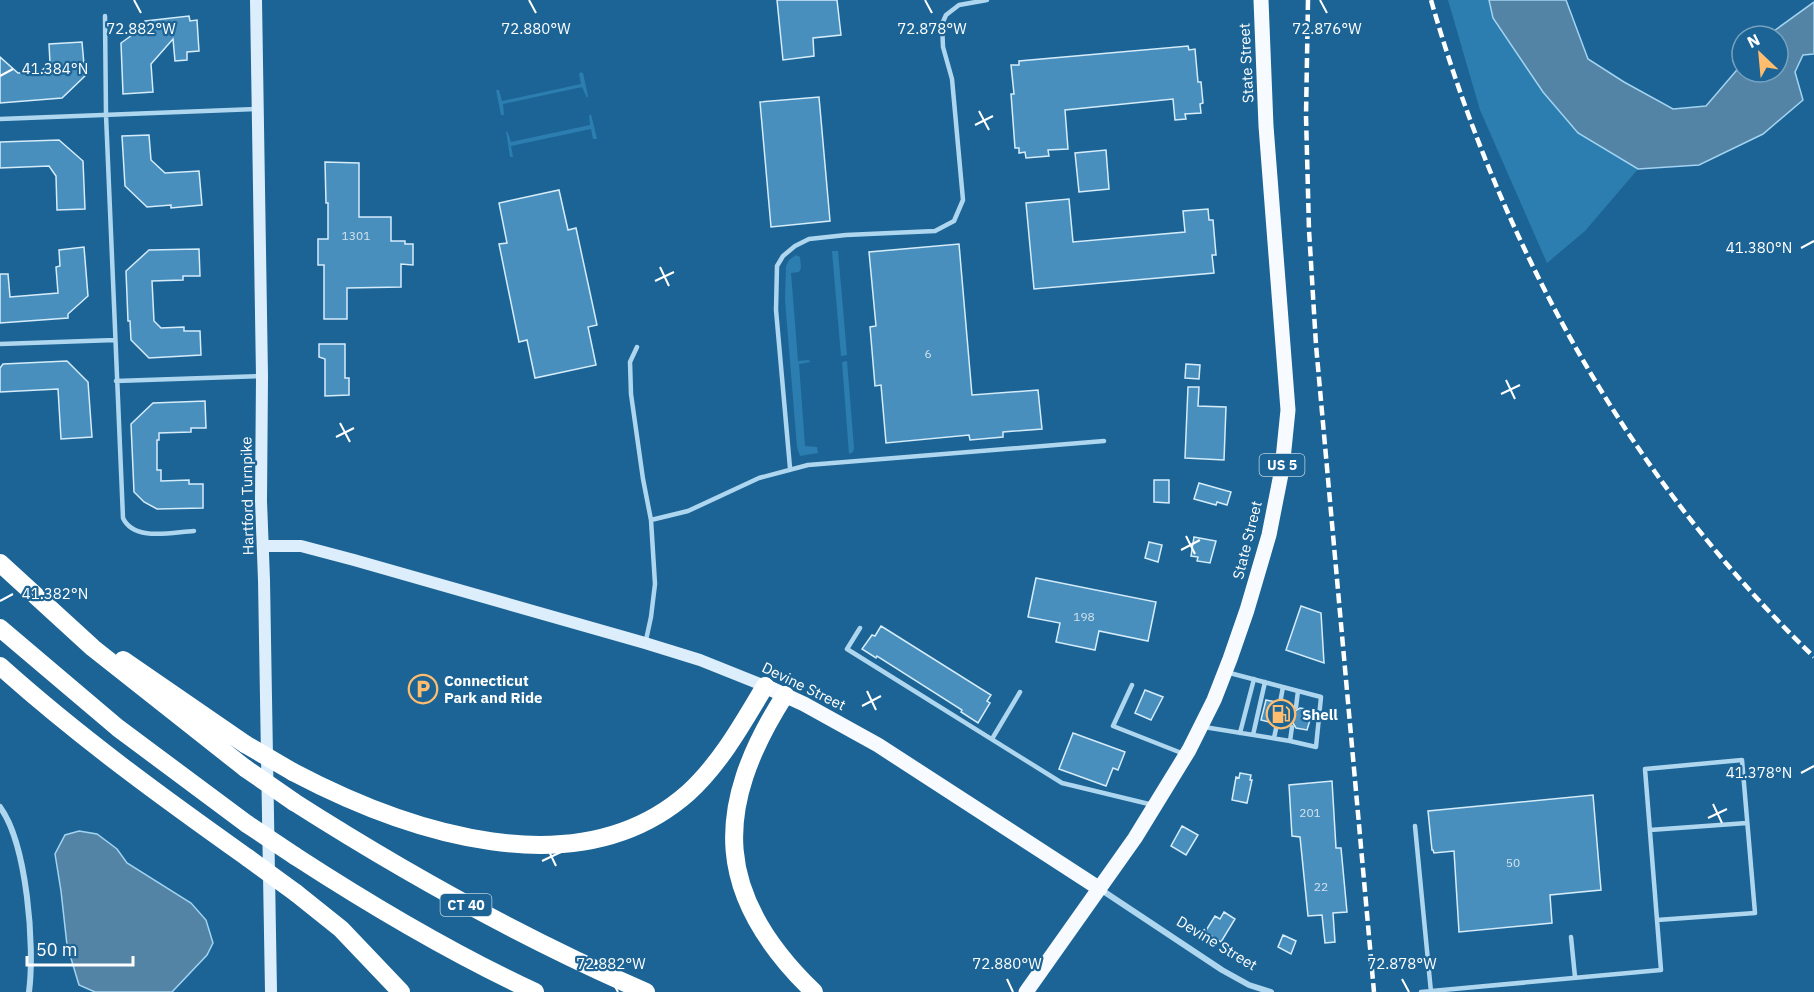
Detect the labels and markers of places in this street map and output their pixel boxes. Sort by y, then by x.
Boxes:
place label: Connecticut Park and Ride [444,671,543,707]
parking icon: Connecticut Park and Ride [407,673,439,705]
fuel station icon: Shell [1265,698,1297,730]
place label: Shell [1302,705,1338,724]

